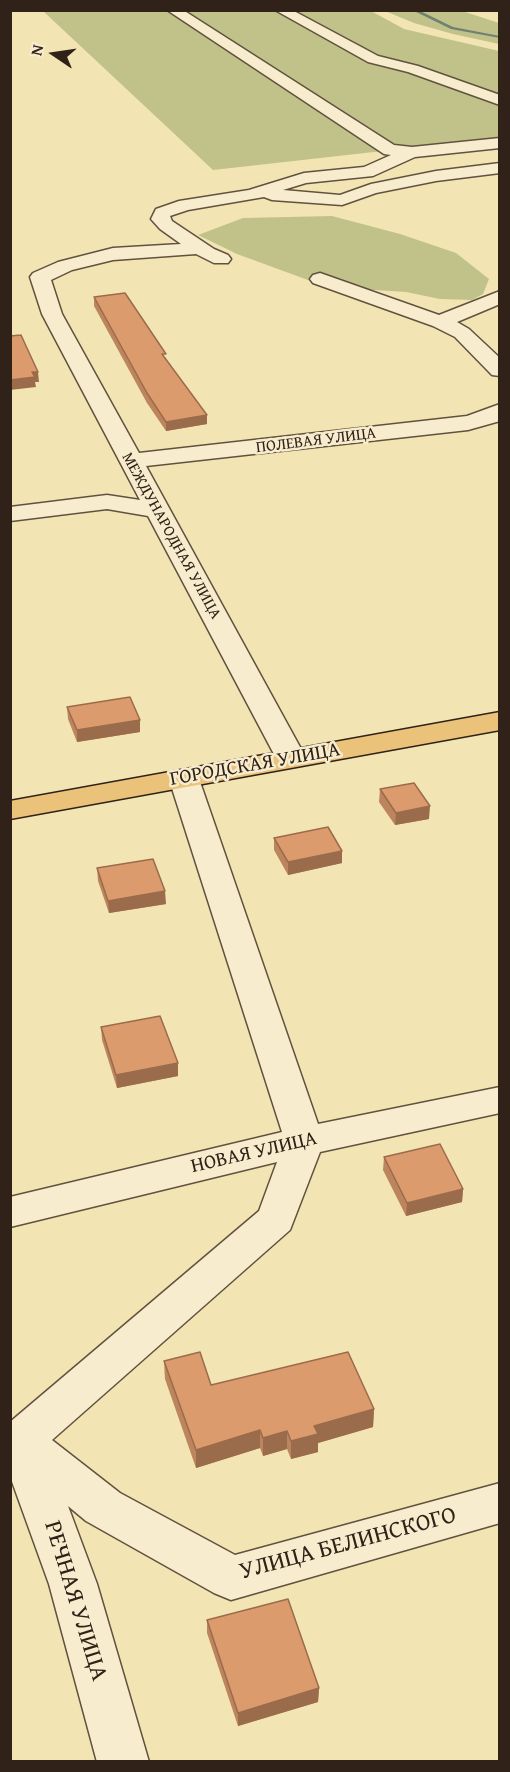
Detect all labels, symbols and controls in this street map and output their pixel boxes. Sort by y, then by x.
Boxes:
north arrow [24,24,84,84]
text: N [24,42,49,58]
street label: ПОЛЕВАЯ УЛИЦА [255,424,377,458]
street label: МЕЖДУНАРОДНАЯ УЛИЦА [117,449,225,623]
street label: ГОРОДСКАЯ УЛИЦА [168,738,342,792]
street label: НОВАЯ УЛИЦА [189,1127,319,1179]
street label: УЛИЦА БЕЛИНСКОГО [237,1501,459,1587]
street label: РЕЧНАЯ УЛИЦА [37,1518,113,1684]

